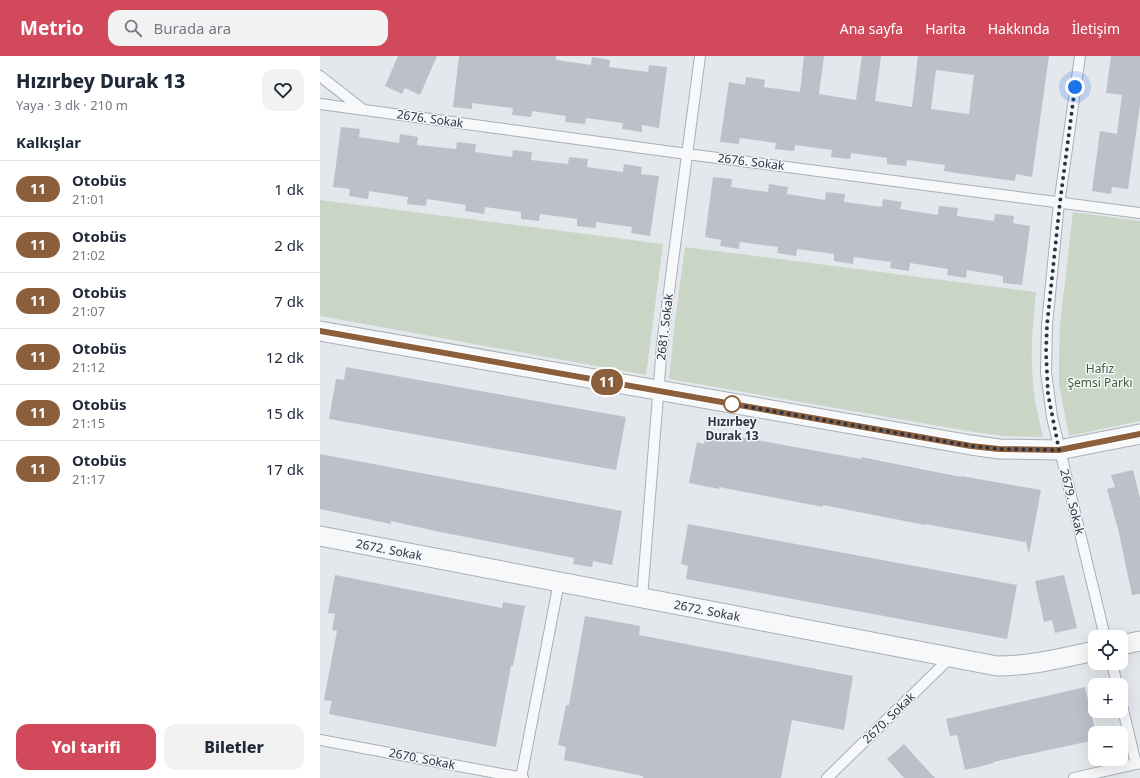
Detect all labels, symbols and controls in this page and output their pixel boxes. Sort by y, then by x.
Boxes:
search box [108,10,388,46]
text: Metrio [20,15,84,41]
icon: search [122,17,144,39]
text: Burada ara [154,18,231,38]
text: Ana sayfa [840,19,903,38]
text: Harita [925,19,966,38]
text: Hakkında [988,19,1050,38]
text: İletişim [1072,19,1120,38]
text: Hızırbey Durak 13 [16,68,185,94]
button: heart [262,69,304,111]
your location [1065,77,1085,97]
text: Yaya · 3 dk · 210 m [16,96,128,114]
street label: 2676. Sokak [396,105,465,132]
text: Kalkışlar [16,132,81,152]
street label: 2676. Sokak [717,149,786,174]
text: Otobüs [72,170,127,190]
text: 11 [30,179,46,198]
text: 1 dk [274,179,304,199]
text: 21:01 [72,190,105,208]
text: Otobüs [72,226,127,246]
text: 11 [30,235,46,254]
text: 2 dk [274,235,304,255]
text: 21:02 [72,246,105,264]
text: Otobüs [72,282,127,302]
text: 11 [30,291,46,310]
text: 7 dk [274,291,304,311]
street label: 2681. Sokak [652,292,677,361]
text: 21:07 [72,302,105,320]
text: Otobüs [72,338,127,358]
text: 11 [30,347,46,366]
text: 12 dk [266,347,304,367]
text: 21:12 [72,358,105,376]
park label: Hafız Şemsi Parkı [1068,360,1133,391]
line badge: 11 [589,369,625,395]
text: 11 [599,372,615,391]
text: Otobüs [72,394,127,414]
marker: Hızırbey Durak 13 [723,395,741,413]
text: 11 [30,403,46,422]
text: 15 dk [266,403,304,423]
place label: Hızırbey Durak 13 [705,413,759,444]
text: 21:15 [72,414,105,432]
text: Otobüs [72,450,127,470]
text: 11 [30,459,46,478]
text: 17 dk [266,459,304,479]
street label: 2679. Sokak [1056,467,1089,537]
text: 21:17 [72,470,105,488]
street label: 2672. Sokak [354,535,424,564]
street label: 2672. Sokak [672,596,742,625]
map controls [1088,630,1128,766]
button: locate [1088,630,1128,670]
button: + [1088,678,1128,718]
street label: 2670. Sokak [859,688,919,747]
button: Yol tarifi [16,724,156,770]
button: Biletler [164,724,304,770]
button: − [1088,726,1128,766]
street label: 2670. Sokak [387,744,457,773]

